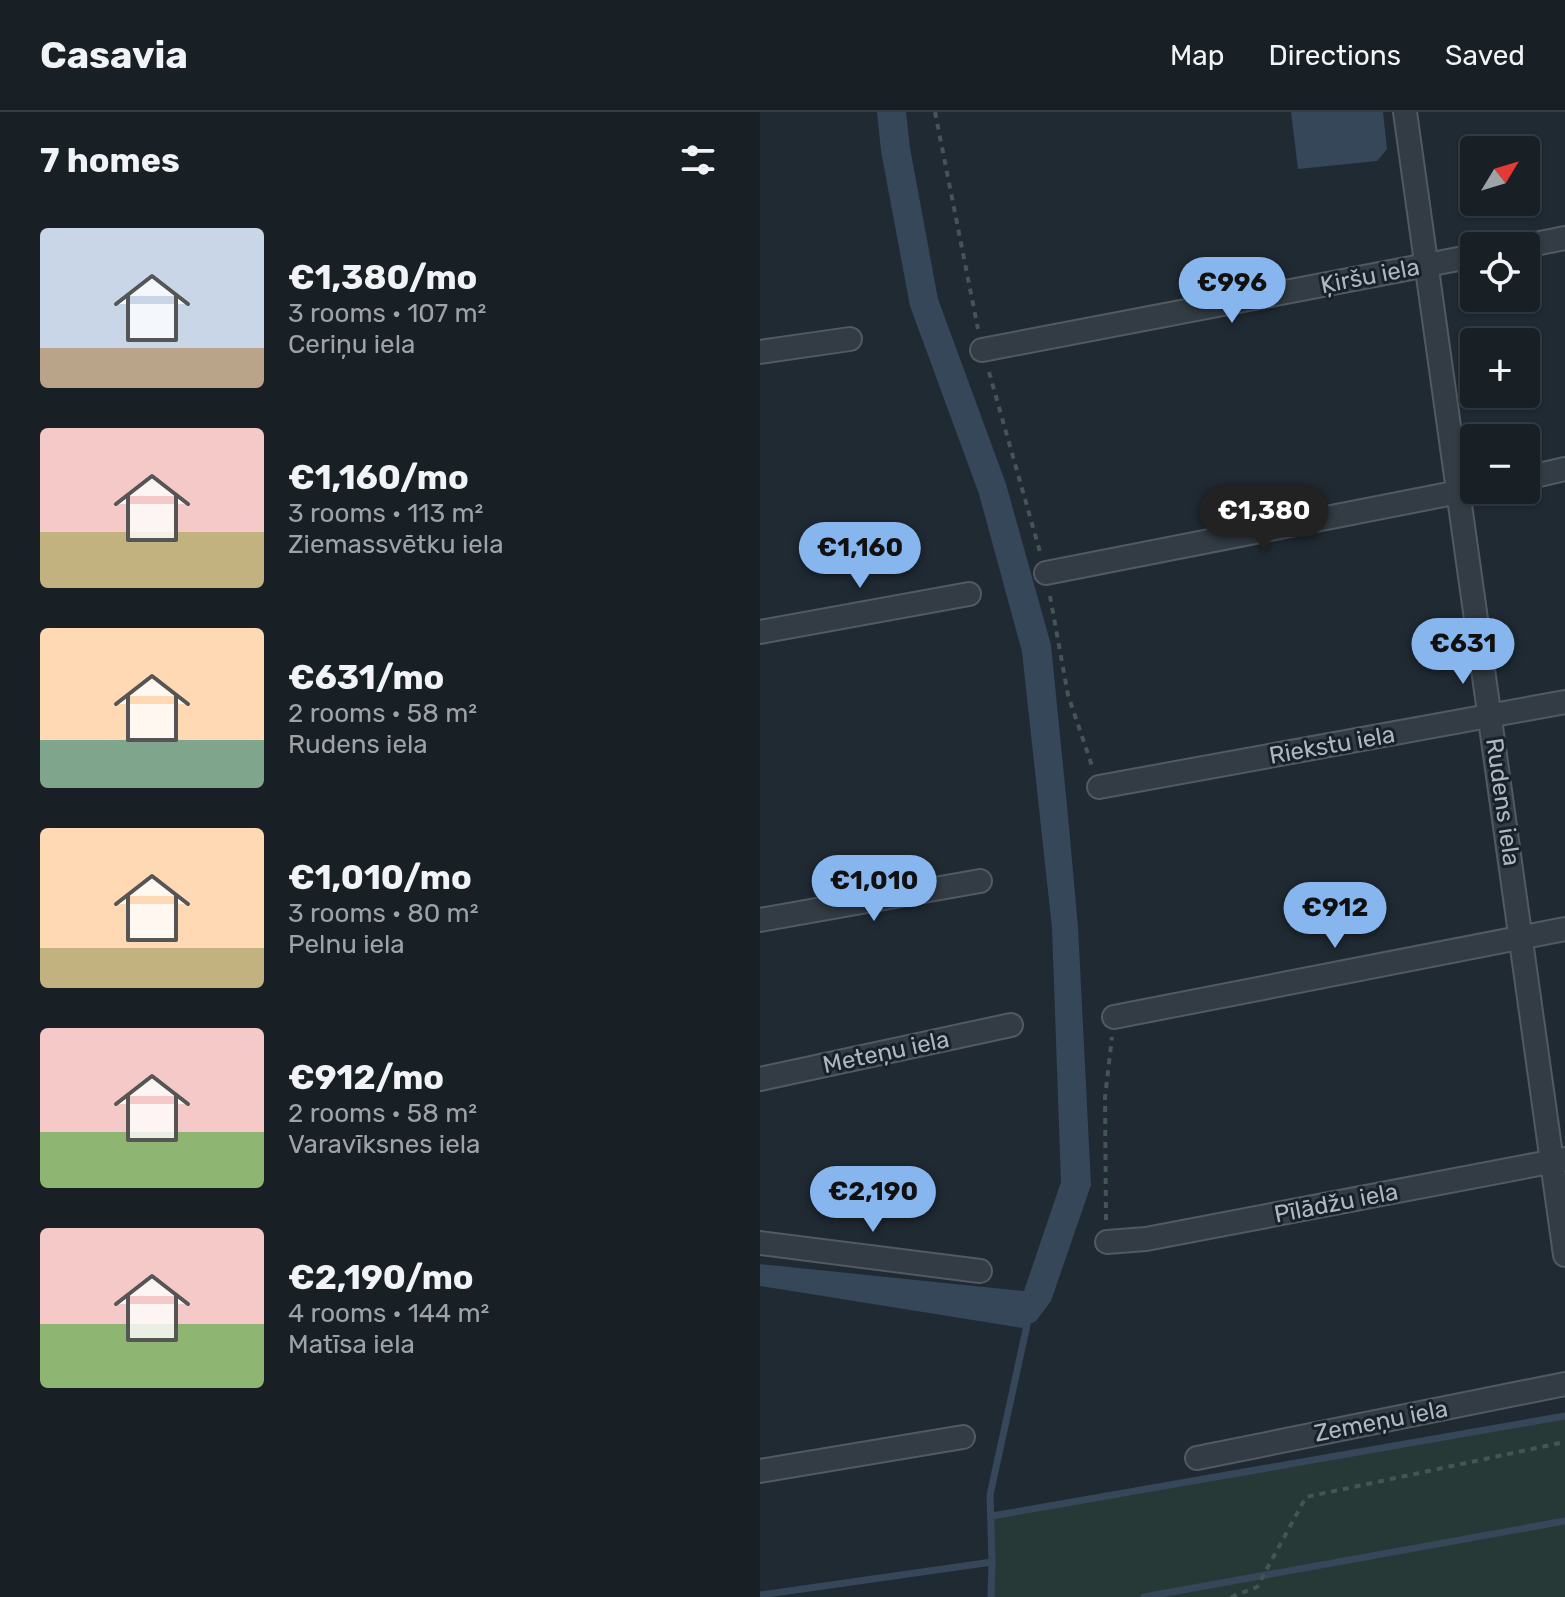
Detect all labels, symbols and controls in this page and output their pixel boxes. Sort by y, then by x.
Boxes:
text: Casavia [40,32,188,78]
text: Map [1170,39,1224,72]
text: Directions [1268,39,1401,72]
text: Saved [1445,39,1525,72]
north arrow [1460,136,1540,216]
map controls [1460,136,1540,504]
icon: filters [676,138,720,182]
text: 7 homes [40,140,180,181]
button: locate [1460,232,1540,312]
street label: Ķiršu iela [1318,253,1422,299]
text: €1,380/mo [288,257,477,298]
pin: €996 [1185,257,1279,325]
icon: home [104,260,200,356]
text: €996 [1197,267,1267,298]
text: 3 rooms · 107 m² [288,298,487,329]
button: + [1460,328,1540,408]
text: Ceriņu iela [288,329,415,360]
button: − [1460,424,1540,504]
text: €1,160/mo [288,457,469,498]
icon: home [104,460,200,556]
pin: €1,380 [1199,485,1329,553]
text: €1,380 [1218,495,1310,526]
text: 3 rooms · 113 m² [288,498,483,529]
pin: €1,160 [795,522,925,590]
text: Ziemassvētku iela [288,529,503,560]
text: €1,160 [817,532,903,563]
pin: €631 [1416,618,1510,686]
text: €631 [1429,628,1497,659]
text: €631/mo [288,657,444,698]
icon: home [104,660,200,756]
text: 2 rooms · 58 m² [288,698,477,729]
street label: Riekstu iela [1267,720,1397,770]
text: Rudens iela [288,729,428,760]
street label: Rudens iela [1480,736,1526,868]
pin: €1,010 [809,855,939,923]
text: €1,010/mo [288,857,472,898]
icon: home [104,860,200,956]
text: €1,010 [830,865,918,896]
pin: €912 [1288,882,1382,950]
text: €912 [1302,892,1368,923]
text: 3 rooms · 80 m² [288,898,479,929]
text: Pelnu iela [288,929,405,960]
street label: Meteņu iela [820,1025,952,1079]
text: €912/mo [288,1057,444,1098]
icon: home [104,1060,200,1156]
text: 2 rooms · 58 m² [288,1098,477,1129]
text: Varavīksnes iela [288,1129,480,1160]
pin: €2,190 [808,1166,938,1234]
text: €2,190 [828,1176,918,1207]
street label: Pīlādžu iela [1272,1177,1400,1229]
text: €2,190/mo [288,1257,474,1298]
icon: home [104,1260,200,1356]
text: 4 rooms · 144 m² [288,1298,489,1329]
text: Matīsa iela [288,1329,415,1360]
street label: Zemeņu iela [1312,1394,1450,1448]

